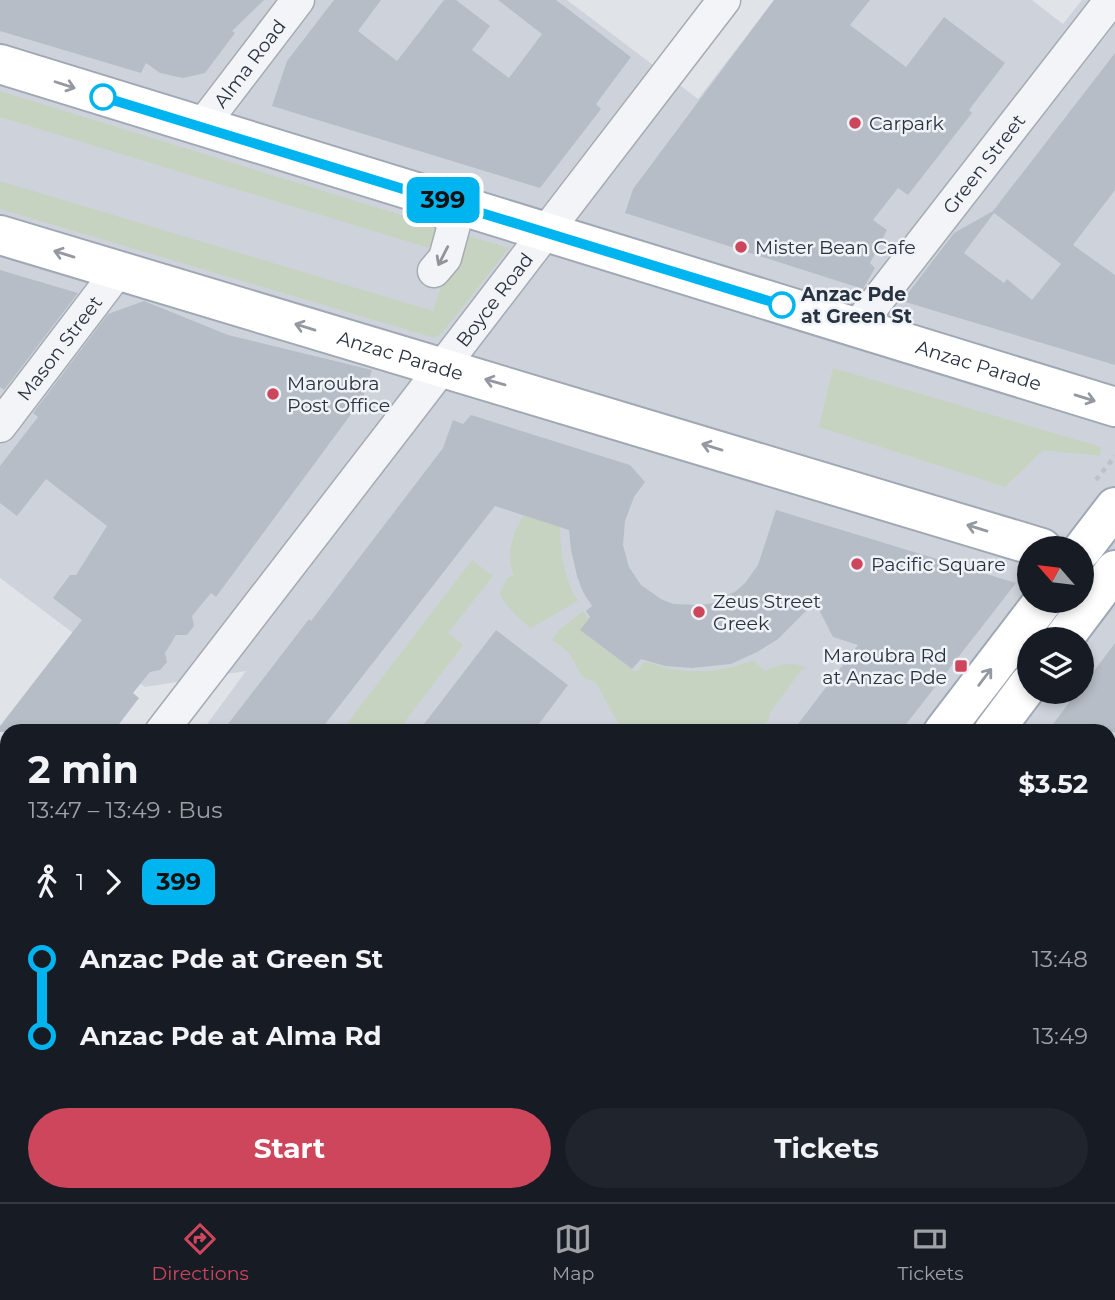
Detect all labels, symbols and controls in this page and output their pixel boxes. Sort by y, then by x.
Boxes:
street label: Alma Road [209,15,291,112]
one-way arrow [54,79,76,92]
unlabelled marker [90,84,116,110]
street label: Green Street [938,109,1030,218]
place label: Carpark [869,112,945,135]
marker: Carpark [847,115,863,131]
line badge: 399 [403,177,483,223]
text: 399 [421,185,465,214]
place label: Mister Bean Cafe [755,236,916,259]
marker: Mister Bean Cafe [733,239,749,255]
one-way arrow [436,245,450,265]
one-way arrow [53,247,75,260]
street label: Boyce Road [451,248,538,351]
place label: Anzac Pde at Green St [800,283,912,328]
street label: Mason Street [12,291,107,405]
marker: Anzac Pde at Green St [769,292,795,318]
one-way arrow [294,319,316,332]
street label: Anzac Parade [335,326,466,385]
street label: Anzac Parade [913,335,1044,395]
place label: Maroubra Post Office [287,372,390,417]
one-way arrow [484,374,506,387]
marker: Maroubra Post Office [265,386,281,402]
one-way arrow [1074,392,1096,405]
one-way arrow [702,440,724,453]
one-way arrow [966,520,988,533]
north arrow [1017,536,1094,612]
map controls [1017,536,1094,704]
place label: Pacific Square [871,553,1006,576]
marker: Pacific Square [849,556,865,572]
place label: Zeus Street Greek [713,590,821,635]
marker: Zeus Street Greek [691,604,707,620]
button: layers [1017,627,1094,704]
place label: Maroubra Rd at Anzac Pde [822,644,947,689]
marker: Maroubra Rd at Anzac Pde [953,658,969,674]
one-way arrow [977,669,992,687]
text: 2 min [28,746,139,793]
text: $3.52 [1019,768,1088,800]
text: 13:47 – 13:49 · Bus [28,796,222,824]
icon: walk [28,863,66,901]
icon: forward [94,863,132,901]
text: 399 [156,867,201,896]
text: 1 [76,868,84,896]
text: Anzac Pde at Green St [80,943,383,975]
text: 13:48 [1032,945,1088,973]
text: Anzac Pde at Alma Rd [80,1020,382,1052]
text: 13:49 [1033,1022,1088,1050]
button: Start [28,1108,551,1188]
button: Tickets [565,1108,1088,1188]
tab: Directions [152,1220,249,1285]
tab: Map [552,1220,594,1285]
tab: Tickets [897,1220,963,1285]

